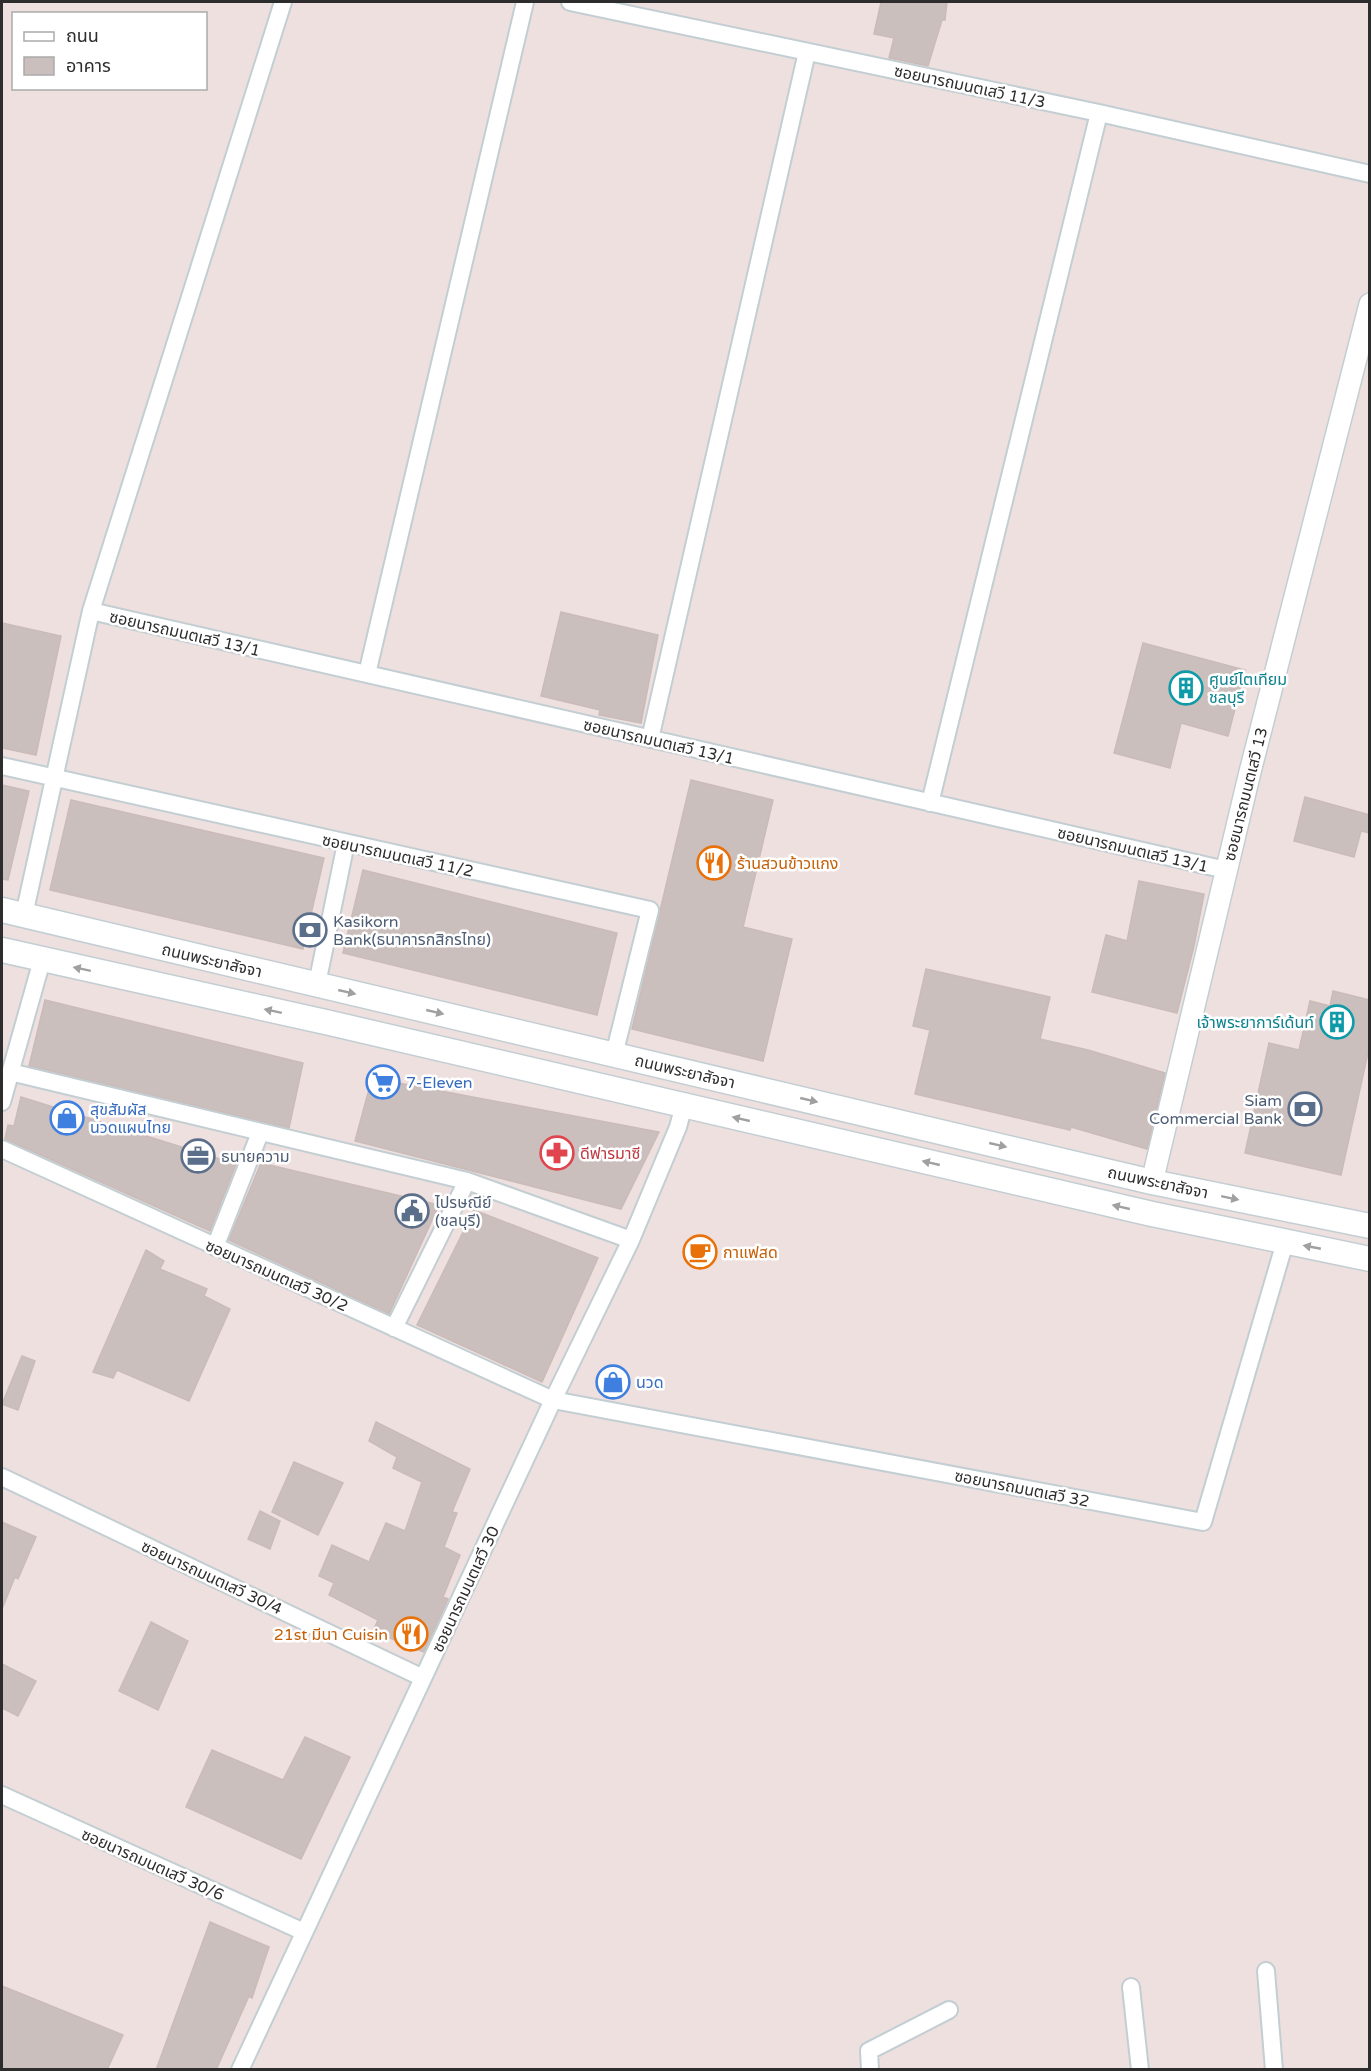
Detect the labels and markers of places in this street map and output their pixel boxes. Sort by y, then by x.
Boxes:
building icon: ศูนย์ไตเทียม ชลบุรี [1168,670,1204,706]
place label: ศูนย์ไตเทียม ชลบุรี [1209,670,1287,708]
restaurant icon: ร้านสวนข้าวแกง [696,845,732,881]
place label: ร้านสวนข้าวแกง [737,854,838,874]
bank icon: Kasikorn Bank(ธนาคารกสิกรไทย) [292,912,328,948]
place label: Kasikorn Bank(ธนาคารกสิกรไทย) [333,912,491,950]
building icon: เจ้าพระยาการ์เด้นท์ [1319,1004,1355,1040]
place label: เจ้าพระยาการ์เด้นท์ [1197,1013,1314,1033]
supermarket icon: 7-Eleven [365,1064,401,1100]
place label: 7-Eleven [406,1073,473,1093]
place label: Siam Commercial Bank [1149,1091,1282,1129]
bank icon: Siam Commercial Bank [1287,1091,1323,1127]
shop icon: สุขสัมผัส นวดแผนไทย [49,1100,85,1136]
place label: สุขสัมผัส นวดแผนไทย [90,1100,171,1138]
pharmacy icon: ดีฟารมาซี [539,1135,575,1171]
office icon: ธนายความ [180,1138,216,1174]
place label: ดีฟารมาซี [580,1144,640,1164]
place label: ธนายความ [221,1147,290,1167]
public building icon: ไปรษณีย์ (ชลบุรี) [394,1193,430,1229]
place label: ไปรษณีย์ (ชลบุรี) [434,1193,492,1231]
cafe icon: กาแฟสด [682,1234,718,1270]
place label: กาแฟสด [723,1243,778,1263]
shop icon: นวด [595,1364,631,1400]
place label: นวด [636,1373,664,1393]
restaurant icon: 21st มีนา Cuisin [393,1616,429,1652]
place label: 21st มีนา Cuisin [274,1625,388,1645]

